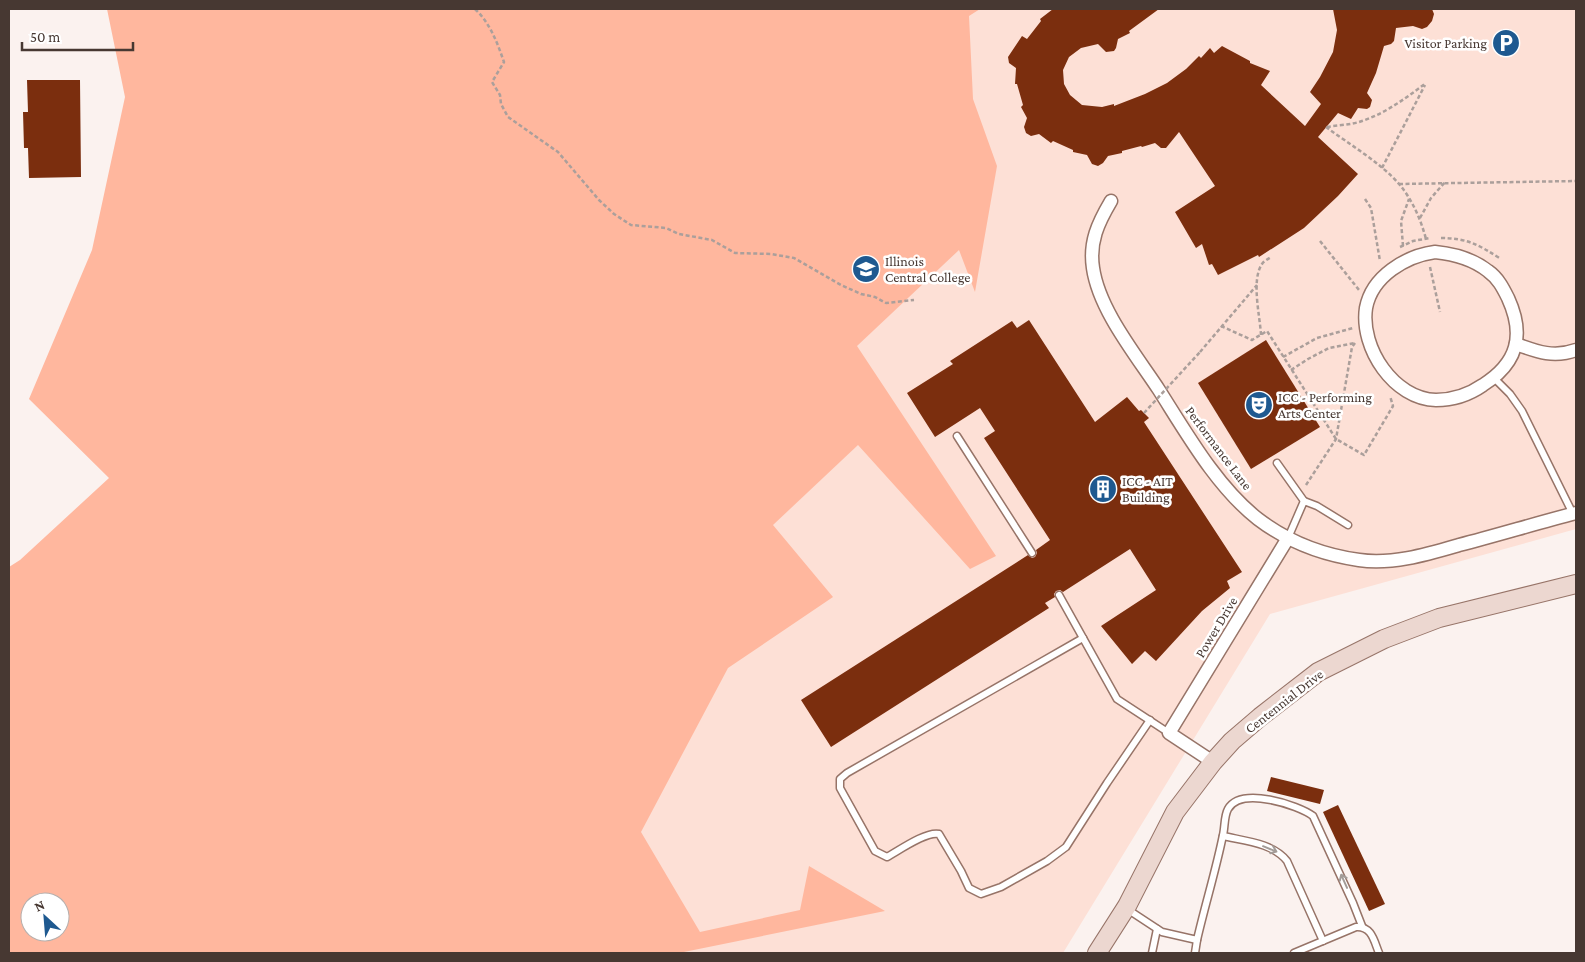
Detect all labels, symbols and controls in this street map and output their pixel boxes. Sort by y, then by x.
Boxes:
scale bar [22,20,134,52]
parking icon: Visitor Parking [1491,28,1521,58]
text: 50 m [30,29,60,45]
place label: Visitor Parking [1405,35,1487,51]
place label: Illinois Central College [885,253,970,285]
school or university icon: Illinois Central College [851,254,881,284]
place label: ICC - Performing Arts Center [1278,389,1372,421]
theatre icon: ICC - Performing Arts Center [1244,390,1274,420]
street label: Performance Lane [1182,403,1256,493]
place label: ICC - AIT Building [1122,473,1173,505]
building icon: ICC - AIT Building [1088,474,1118,504]
street label: Power Drive [1192,594,1240,660]
street label: Centennial Drive [1242,666,1326,736]
one-way arrow [1262,845,1277,854]
one-way arrow [1338,874,1348,889]
north arrow [20,892,70,942]
text: N [32,896,48,915]

